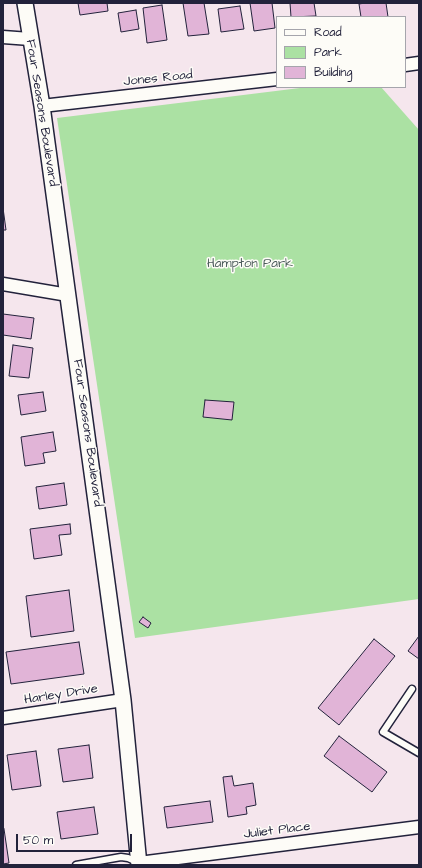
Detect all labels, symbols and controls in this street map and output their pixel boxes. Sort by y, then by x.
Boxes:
legend [276,16,406,88]
text: Road [314,24,342,41]
street label: Four Seasons Boulevard [22,38,60,188]
text: Park [314,44,342,61]
text: Building [314,64,352,81]
street label: Jones Road [123,68,193,90]
park label: Hampton Park [207,256,293,272]
street label: Four Seasons Boulevard [69,358,105,508]
street label: Harley Drive [23,681,99,709]
street label: Juliet Place [243,819,311,843]
scale bar [18,826,134,852]
text: 50 m [23,832,53,849]

